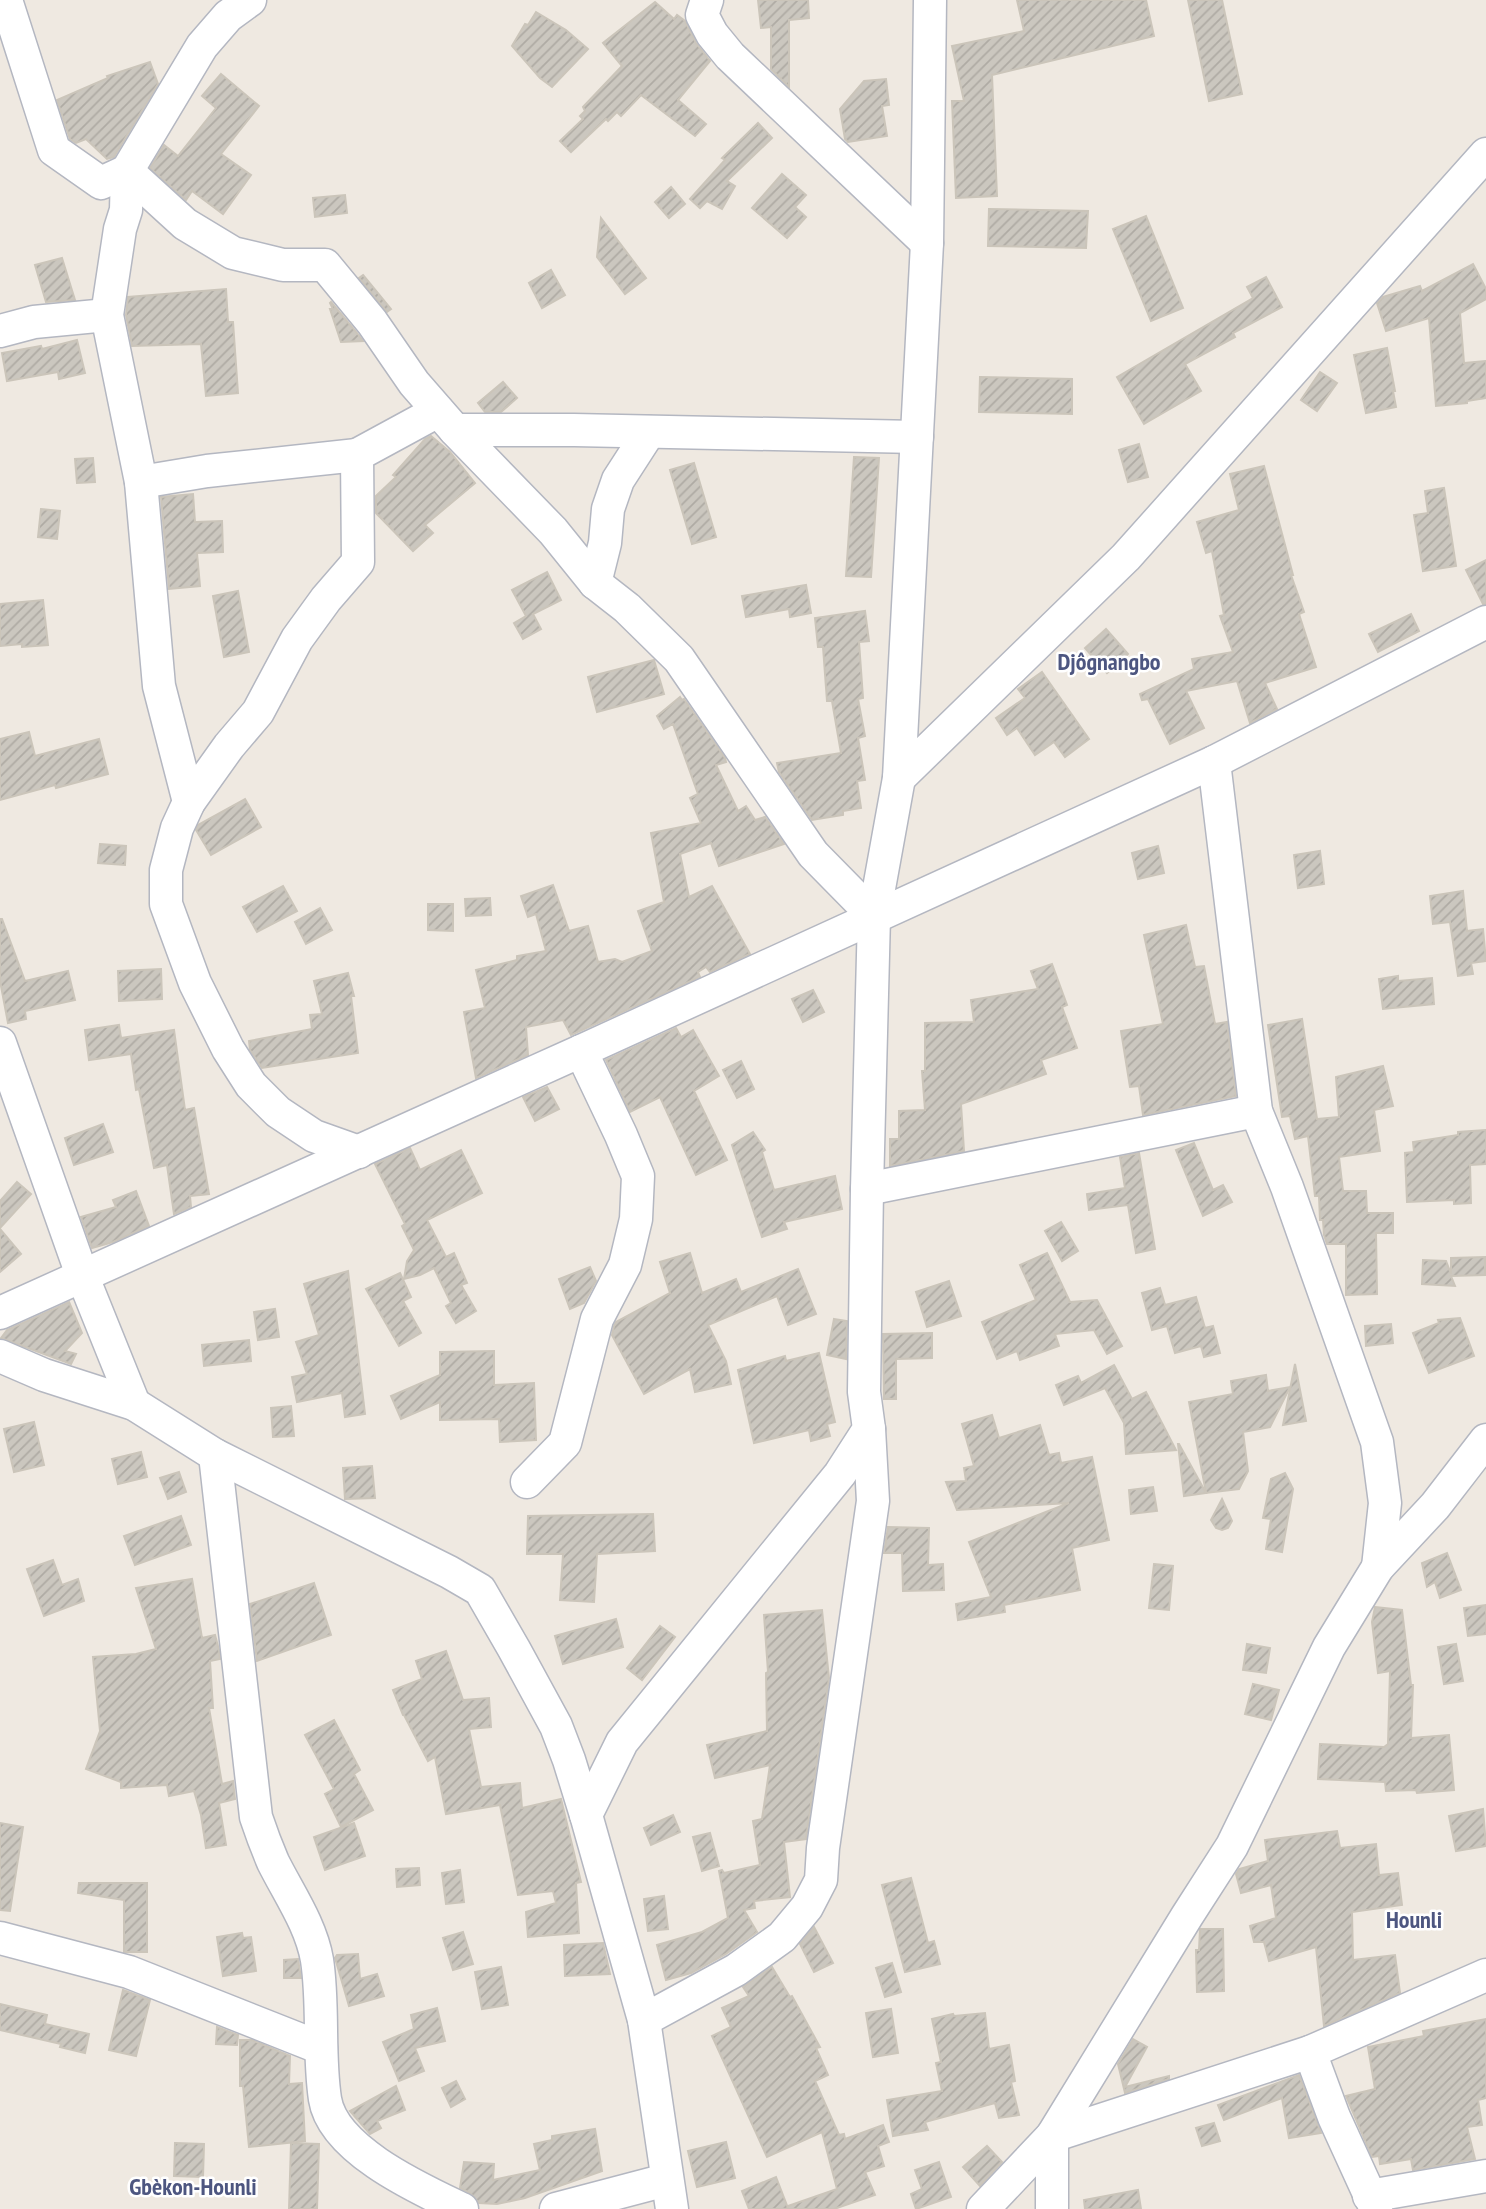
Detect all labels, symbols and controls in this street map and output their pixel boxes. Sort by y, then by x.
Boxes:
district label: Djôgnangbo [1058,646,1161,677]
district label: Hounli [1386,1904,1442,1935]
district label: Gbèkon-Hounli [129,2171,257,2202]

